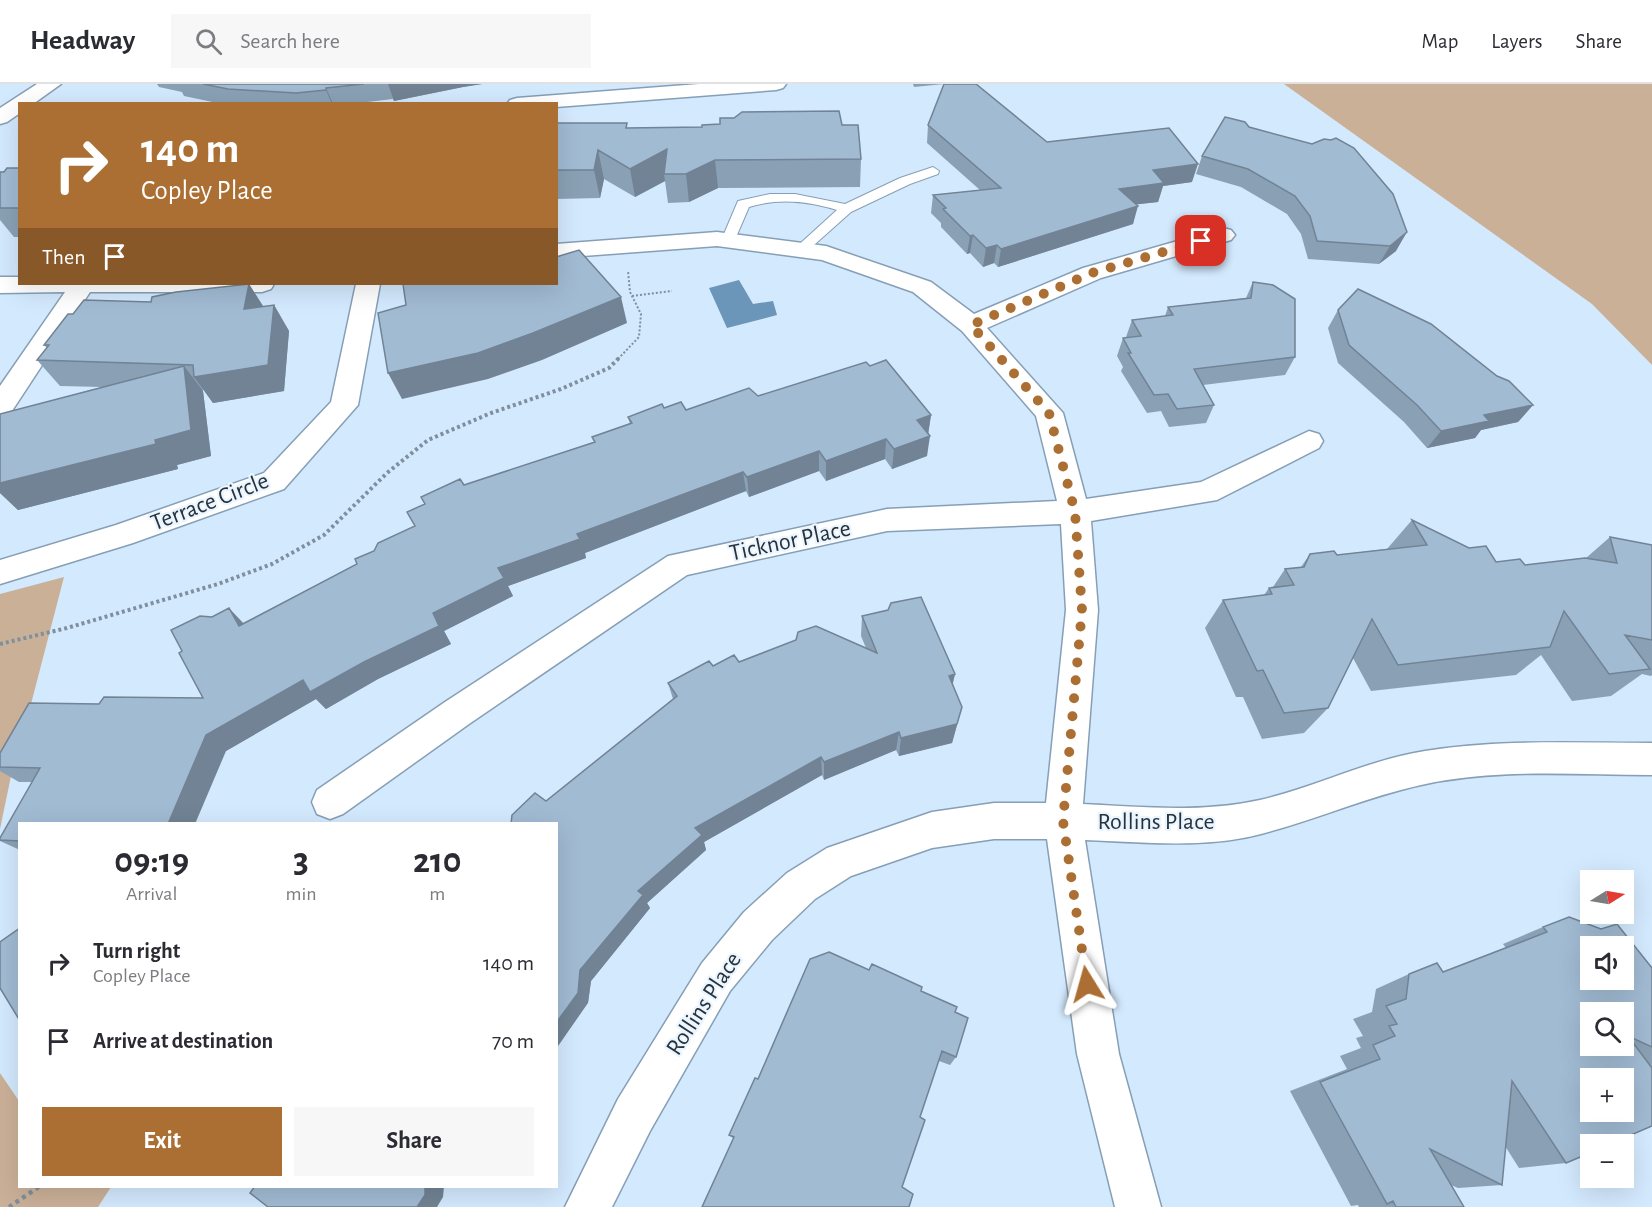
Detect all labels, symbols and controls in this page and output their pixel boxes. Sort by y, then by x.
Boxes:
search box [171,14,591,68]
icon: search [192,25,225,58]
text: Headway [30,27,135,55]
text: Search here [240,30,340,52]
text: Map [1422,31,1458,52]
text: Layers [1491,31,1542,52]
text: Share [1575,31,1622,52]
icon: right [42,126,120,204]
text: 140 m [141,128,239,170]
text: Copley Place [141,177,273,204]
pin [1175,215,1226,266]
icon: arrive [1184,224,1217,257]
icon: arrive [98,240,131,273]
text: Then [42,246,86,268]
street label: Terrace Circle [148,469,272,535]
street label: Ticknor Place [727,516,853,566]
street label: Rollins Place [1098,810,1214,834]
text: 09:19 [114,843,189,879]
text: 3 [293,843,309,879]
text: 210 [413,843,462,879]
north arrow [1580,870,1634,924]
map controls [1580,870,1634,1188]
text: Arrival [126,884,177,904]
text: min [285,884,317,904]
text: m [429,884,445,904]
button: sound [1580,936,1634,990]
text: Turn right [93,940,180,962]
icon: right [42,947,75,980]
street label: Rollins Place [662,948,746,1060]
text: 140 m [483,952,534,974]
position arrow [1055,952,1119,1016]
text: Copley Place [93,966,190,986]
button: search [1580,1002,1634,1056]
icon: arrive [42,1025,75,1058]
text: Arrive at destination [93,1030,273,1052]
text: 70 m [492,1030,534,1052]
button: + [1580,1068,1634,1122]
button: Exit [42,1107,282,1176]
button: Share [294,1107,534,1176]
button: − [1580,1134,1634,1188]

